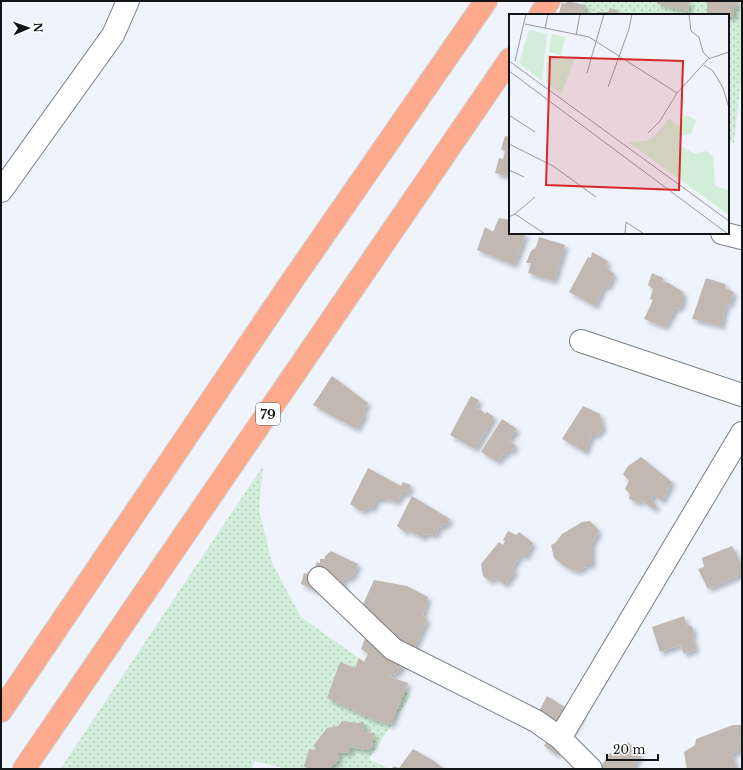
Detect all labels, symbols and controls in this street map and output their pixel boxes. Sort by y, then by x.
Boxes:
north arrow [8,8,48,48]
inset map [509,14,729,234]
text: N [31,22,45,34]
road number: 79 [256,403,280,425]
scale bar [607,736,658,762]
text: 20 m [613,742,645,757]

